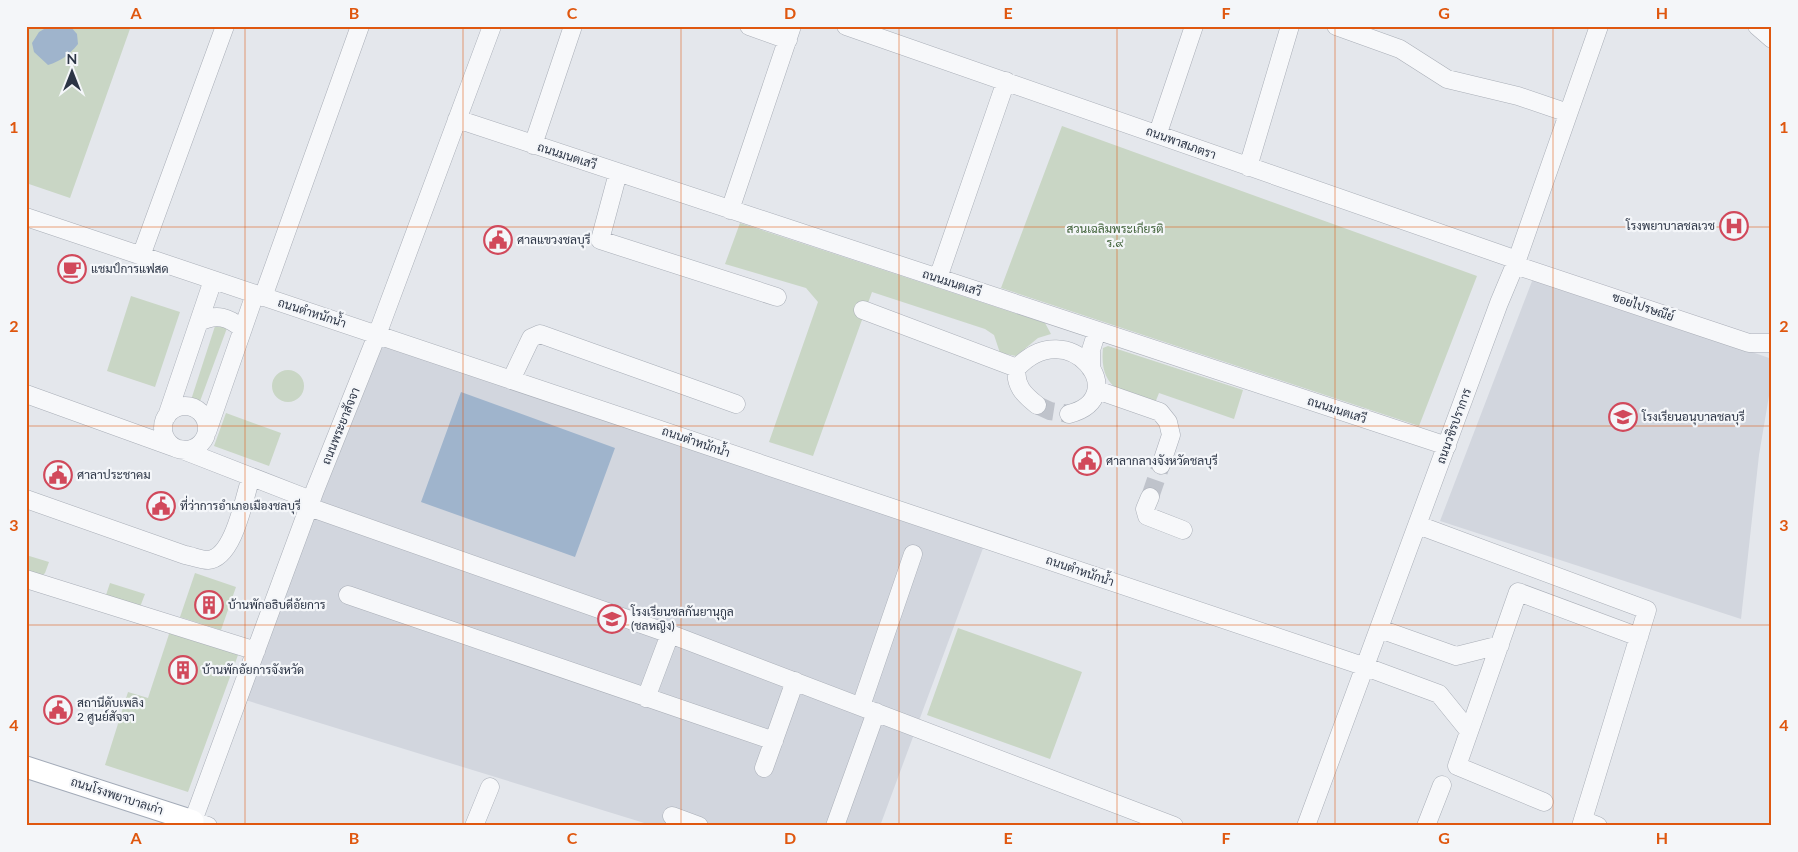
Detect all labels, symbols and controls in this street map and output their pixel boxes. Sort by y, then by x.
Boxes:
text: A [129,3,142,22]
text: B [349,3,359,22]
text: C [567,3,578,22]
text: D [784,3,796,22]
text: E [1003,3,1013,22]
text: F [1221,3,1231,22]
text: G [1438,3,1450,22]
text: H [1656,3,1668,22]
north arrow [48,48,98,98]
text: N [67,50,77,67]
text: 1 [9,117,19,136]
text: 1 [1779,117,1789,136]
street label: ถนนพาสเภตรา [1144,123,1218,162]
street label: ถนนมนตเสวี [536,139,599,172]
hospital icon: โรงพยาบาลชลเวช [1719,211,1749,241]
place label: โรงพยาบาลชลเวช [1625,218,1715,233]
park label: สวนเฉลิมพระเกียรติ ร.๙ [1066,221,1164,250]
public building icon: ศาลแขวงชลบุรี [483,225,513,255]
place label: ศาลแขวงชลบุรี [517,232,591,249]
cafe icon: แชมป์การแฟสด [57,254,87,284]
place label: แชมป์การแฟสด [91,261,169,276]
street label: ถนนมนตเสวี [921,266,984,299]
street label: ซอยไปรษณีย์ [1610,289,1676,324]
street label: ถนนตำหนักน้ำ [276,292,349,331]
text: 2 [9,316,19,335]
text: 2 [1779,316,1789,335]
street label: ถนนพระยาสัจจา [318,385,363,467]
street label: ถนนวชิรปราการ [1433,386,1474,466]
street label: ถนนมนตเสวี [1306,393,1369,426]
school or university icon: โรงเรียนอนุบาลชลบุรี [1608,402,1638,432]
place label: โรงเรียนอนุบาลชลบุรี [1641,409,1745,426]
street label: ถนนตำหนักน้ำ [660,420,733,460]
public building icon: ศาลากลางจังหวัดชลบุรี [1072,446,1102,476]
place label: ศาลากลางจังหวัดชลบุรี [1106,453,1218,470]
public building icon: ศาลาประชาคม [43,460,73,490]
place label: ศาลาประชาคม [77,467,151,482]
public building icon: ที่ว่าการอำเภอเมืองชลบุรี [146,491,176,521]
place label: ที่ว่าการอำเภอเมืองชลบุรี [180,495,301,515]
text: 3 [9,515,19,534]
text: 3 [1779,515,1789,534]
street label: ถนนตำหนักน้ำ [1044,549,1117,589]
building icon: บ้านพักอธิบดีอัยการ [194,590,224,620]
place label: บ้านพักอธิบดีอัยการ [228,597,326,612]
school or university icon: โรงเรียนชลกันยานุกูล (ชลหญิง) [597,604,627,634]
place label: โรงเรียนชลกันยานุกูล (ชลหญิง) [630,604,734,633]
building icon: บ้านพักอัยการจังหวัด [168,655,198,685]
place label: บ้านพักอัยการจังหวัด [202,662,304,677]
public building icon: สถานีดับเพลิง 2 ศูนย์สัจจา [43,695,73,725]
place label: สถานีดับเพลิง 2 ศูนย์สัจจา [77,695,144,725]
text: 4 [9,715,19,734]
text: 4 [1779,715,1789,734]
street label: ถนนโรงพยาบาลเก่า [69,774,165,818]
text: A [129,828,142,847]
text: B [349,828,359,847]
text: C [567,828,578,847]
text: D [784,828,796,847]
text: E [1003,828,1013,847]
text: F [1221,828,1231,847]
text: G [1438,828,1450,847]
text: H [1656,828,1668,847]

